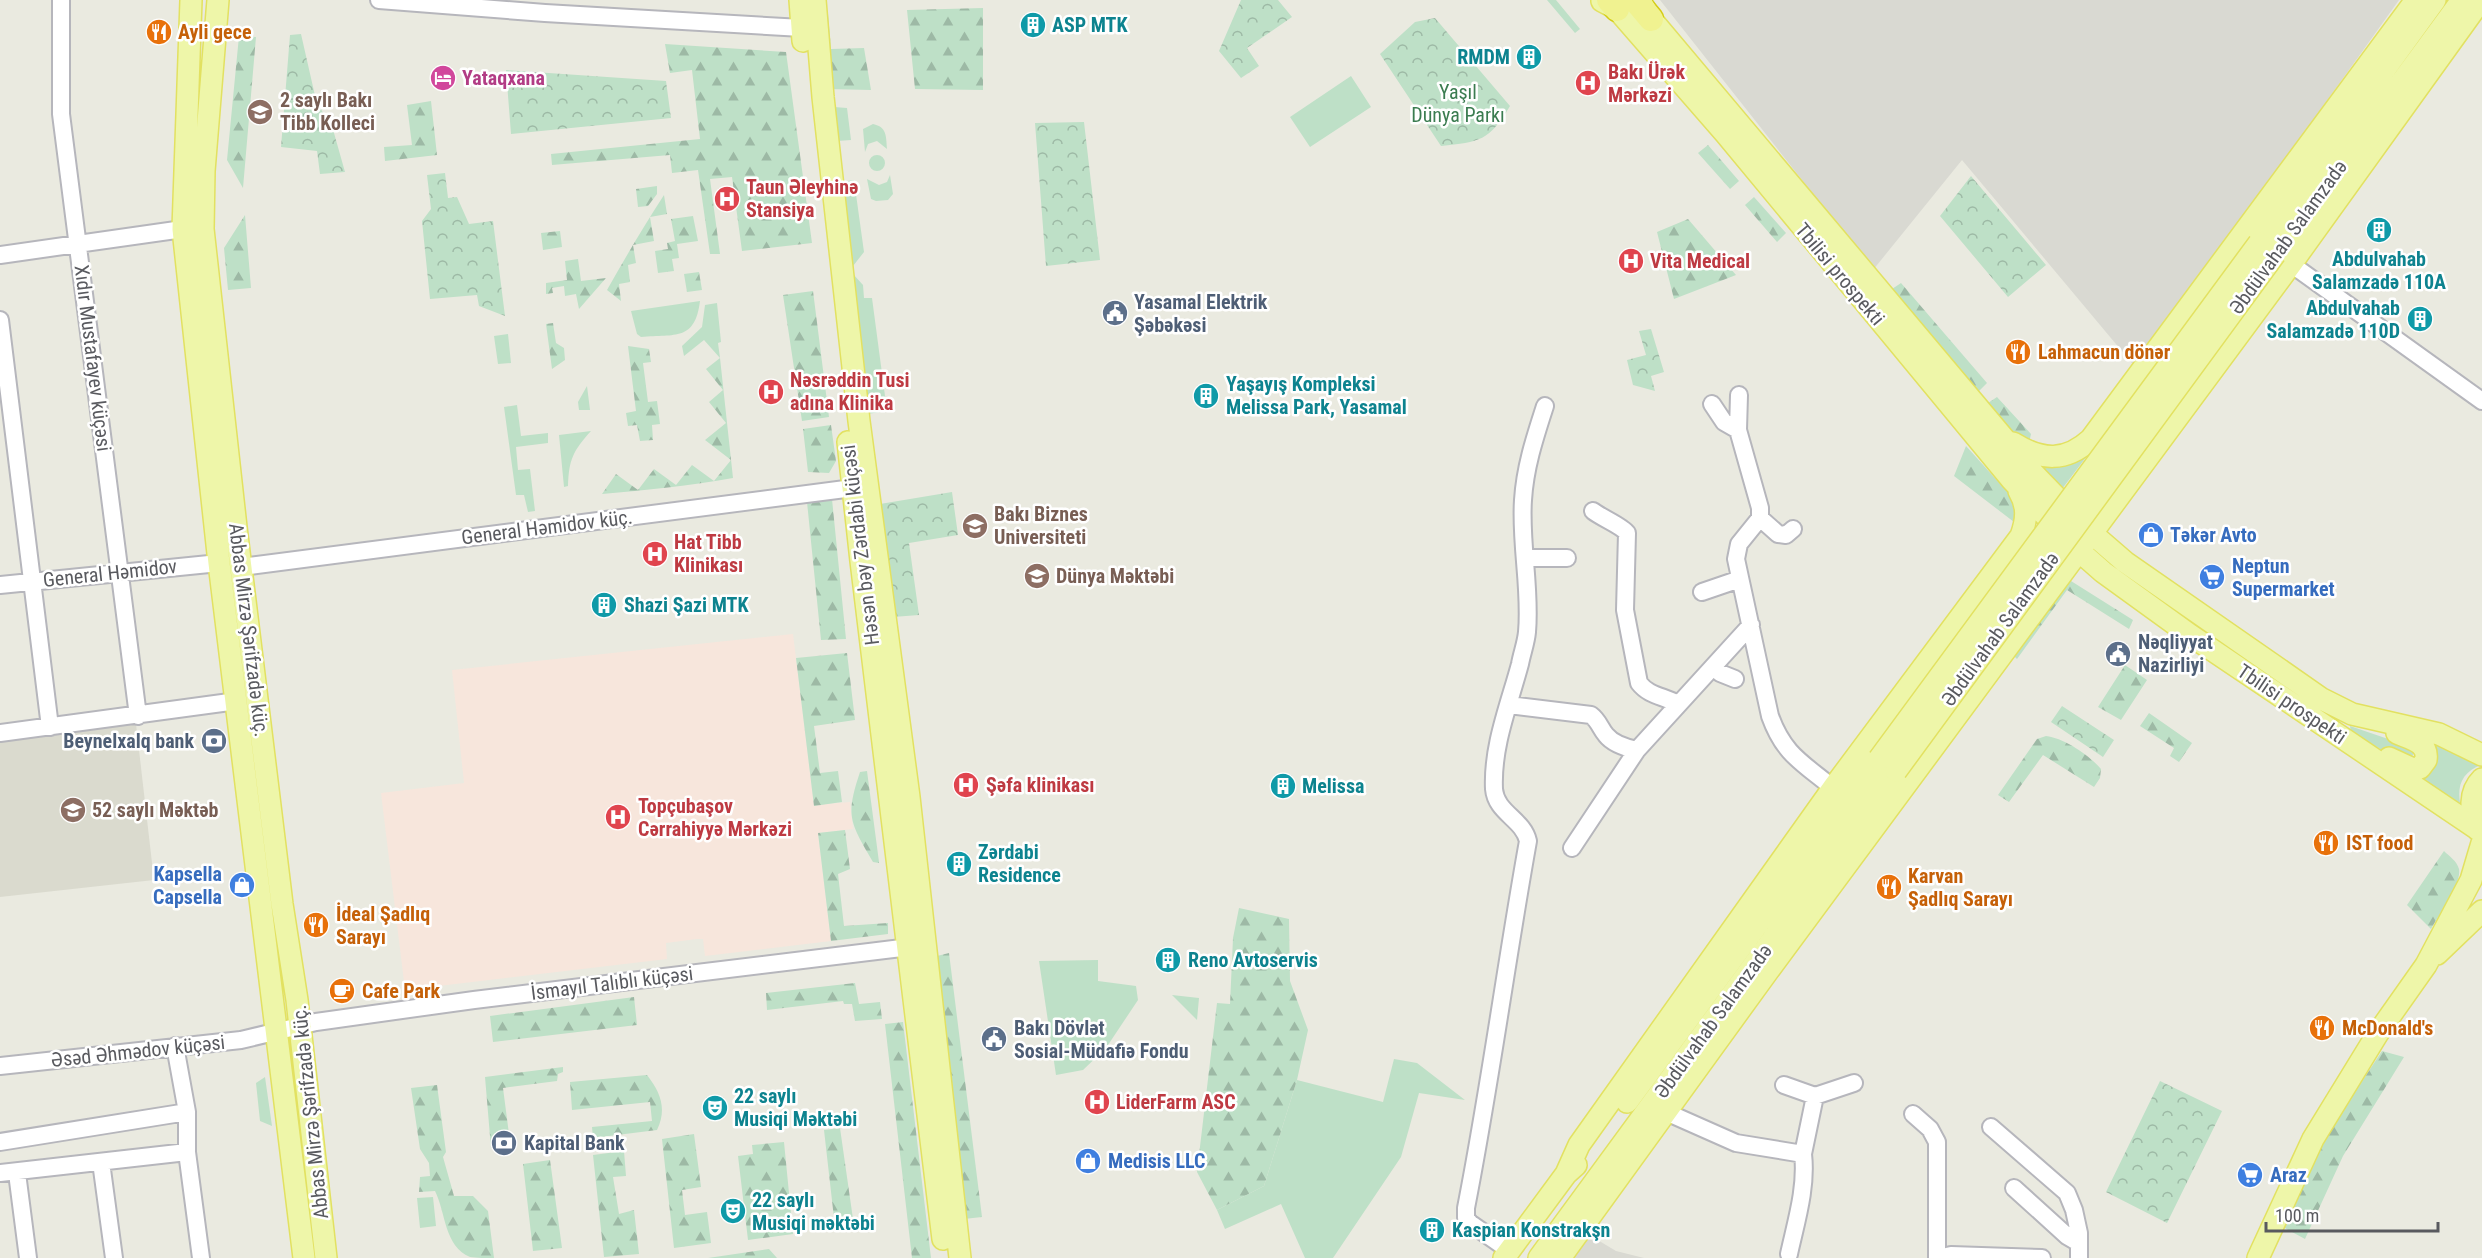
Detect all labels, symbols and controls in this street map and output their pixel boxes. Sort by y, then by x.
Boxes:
building icon: ASP MTK [1018,10,1048,40]
place label: ASP MTK [1052,13,1128,37]
restaurant icon: Ayli gece [144,17,174,47]
place label: Ayli gece [178,20,251,44]
building icon: RMDM [1514,42,1544,72]
place label: RMDM [1457,45,1510,69]
place label: Bakı Ürək Mərkəzi [1608,60,1685,107]
hotel icon: Yataqxana [428,63,458,93]
place label: Yataqxana [462,66,545,90]
hospital icon: Bakı Ürək Mərkəzi [1573,68,1603,98]
park label: Yaşıl Dünya Parkı [1411,80,1505,127]
place label: 2 saylı Bakı Tibb Kolleci [280,88,375,135]
school or university icon: 2 saylı Bakı Tibb Kolleci [245,97,275,127]
street label: Əbdülvahab Salamzadə [2224,155,2352,319]
place label: Taun Əleyhinə Stansiya [746,175,858,222]
hospital icon: Taun Əleyhinə Stansiya [712,184,742,214]
building icon: Abdulvahab Salamzadə 110A [2364,215,2394,245]
street label: Tbilisi prospekti [1790,218,1890,330]
hospital icon: Vita Medical [1616,246,1646,276]
place label: Abdulvahab Salamzadə 110A [2312,247,2446,294]
place label: Vita Medical [1650,249,1750,273]
street label: Xıdır Mustafayev küçəsi [70,263,116,453]
place label: Yasamal Elektrik Şəbəkəsi [1134,290,1268,337]
place label: Abdulvahab Salamzadə 110D [2267,296,2400,343]
public building icon: Yasamal Elektrik Şəbəkəsi [1100,298,1130,328]
building icon: Abdulvahab Salamzadə 110D [2405,304,2435,334]
restaurant icon: Lahmacun dönər [2003,337,2033,367]
place label: Lahmacun dönər [2038,340,2171,364]
place label: Nəsrəddin Tusi adına Klinika [790,368,910,415]
place label: Yaşayış Kompleksi Melissa Park, Yasamal [1226,372,1407,419]
hospital icon: Nəsrəddin Tusi adına Klinika [756,377,786,407]
building icon: Yaşayış Kompleksi Melissa Park, Yasamal [1191,381,1221,411]
street label: Həsən bəy Zərdabi küçəsi [836,443,884,647]
place label: Bakı Biznes Universiteti [994,502,1088,549]
street label: General Həmidov küç. [460,505,634,549]
school or university icon: Bakı Biznes Universiteti [960,511,990,541]
shop icon: Tәkәr Avto [2136,520,2166,550]
street label: Abbas Mirzə Şərifzadə küç. [224,522,274,738]
place label: Tәkәr Avto [2170,523,2257,547]
place label: Hat Tibb Klinikası [674,530,743,577]
hospital icon: Hat Tibb Klinikası [640,539,670,569]
street label: Əbdülvahab Salamzadə [1936,547,2064,711]
street label: General Həmidov [42,554,179,592]
place label: Neptun Supermarket [2232,554,2335,601]
school or university icon: Dünya Məktəbi [1022,561,1052,591]
supermarket icon: Neptun Supermarket [2197,562,2227,592]
place label: Dünya Məktəbi [1056,564,1174,588]
building icon: Shazi Şazi MTK [589,590,619,620]
place label: Shazi Şazi MTK [624,593,749,617]
place label: Nəqliyyat Nazirliyi [2138,630,2213,677]
public building icon: Nəqliyyat Nazirliyi [2103,639,2133,669]
street label: Tbilisi prospekti [2233,659,2351,749]
bank icon: Beynelxalq bank [199,726,229,756]
place label: Beynelxalq bank [63,729,194,753]
hospital icon: Şəfa klinikası [951,770,981,800]
building icon: Melissa [1268,771,1298,801]
place label: Şəfa klinikası [986,773,1095,797]
place label: Melissa [1302,774,1364,798]
place label: Topçubaşov Cərrahiyyə Mərkəzi [638,794,792,841]
school or university icon: 52 saylı Məktəb [58,795,88,825]
place label: 52 saylı Məktəb [92,798,219,822]
hospital icon: Topçubaşov Cərrahiyyə Mərkəzi [603,802,633,832]
restaurant icon: IST food [2311,828,2341,858]
place label: IST food [2346,831,2413,855]
place label: Zərdabi Residence [978,840,1061,887]
building icon: Zərdabi Residence [944,849,974,879]
place label: Kapsella Capsella [153,862,222,909]
place label: Karvan Şadlıq Sarayı [1908,864,2013,911]
shop icon: Kapsella Capsella [227,870,257,900]
restaurant icon: Karvan Şadlıq Sarayı [1874,872,1904,902]
place label: İdeal Şadlıq Sarayı [336,902,430,949]
restaurant icon: İdeal Şadlıq Sarayı [301,910,331,940]
street label: Əbdülvahab Salamzadə [1649,939,1777,1103]
building icon: Reno Avtoservis [1153,945,1183,975]
place label: Reno Avtoservis [1188,948,1318,972]
street label: İsmayıl Talıblı küçəsi [529,961,695,1005]
cafe icon: Cafe Park [327,976,357,1006]
place label: Cafe Park [362,979,441,1003]
street label: Abbas Mirzə Şərifzadə küç. [287,1004,333,1220]
restaurant icon: McDonald's [2307,1013,2337,1043]
place label: Bakı Dövlət Sosial-Müdafiə Fondu [1014,1016,1189,1063]
place label: McDonald's [2342,1016,2433,1040]
public building icon: Bakı Dövlət Sosial-Müdafiə Fondu [979,1024,1009,1054]
street label: Əsəd Əhmədov küçəsi [50,1030,226,1072]
place label: 22 saylı Musiqi Məktəbi [734,1084,857,1131]
hospital icon: LiderFarm ASC [1082,1087,1112,1117]
place label: LiderFarm ASC [1116,1090,1236,1114]
theatre icon: 22 saylı Musiqi Məktəbi [700,1093,730,1123]
bank icon: Kapital Bank [489,1128,519,1158]
place label: Kapital Bank [524,1131,625,1155]
shop icon: Medisis LLC [1073,1146,1103,1176]
place label: Medisis LLC [1108,1149,1205,1173]
supermarket icon: Araz [2235,1160,2265,1190]
place label: Araz [2270,1163,2307,1187]
place label: 22 saylı Musiqi məktəbi [752,1188,875,1235]
scale bar [2266,1195,2438,1233]
theatre icon: 22 saylı Musiqi məktəbi [718,1196,748,1226]
text: 100 m [2275,1205,2319,1226]
building icon: Kaspian Konstrakşn [1417,1215,1447,1245]
place label: Kaspian Konstrakşn [1452,1218,1610,1242]

